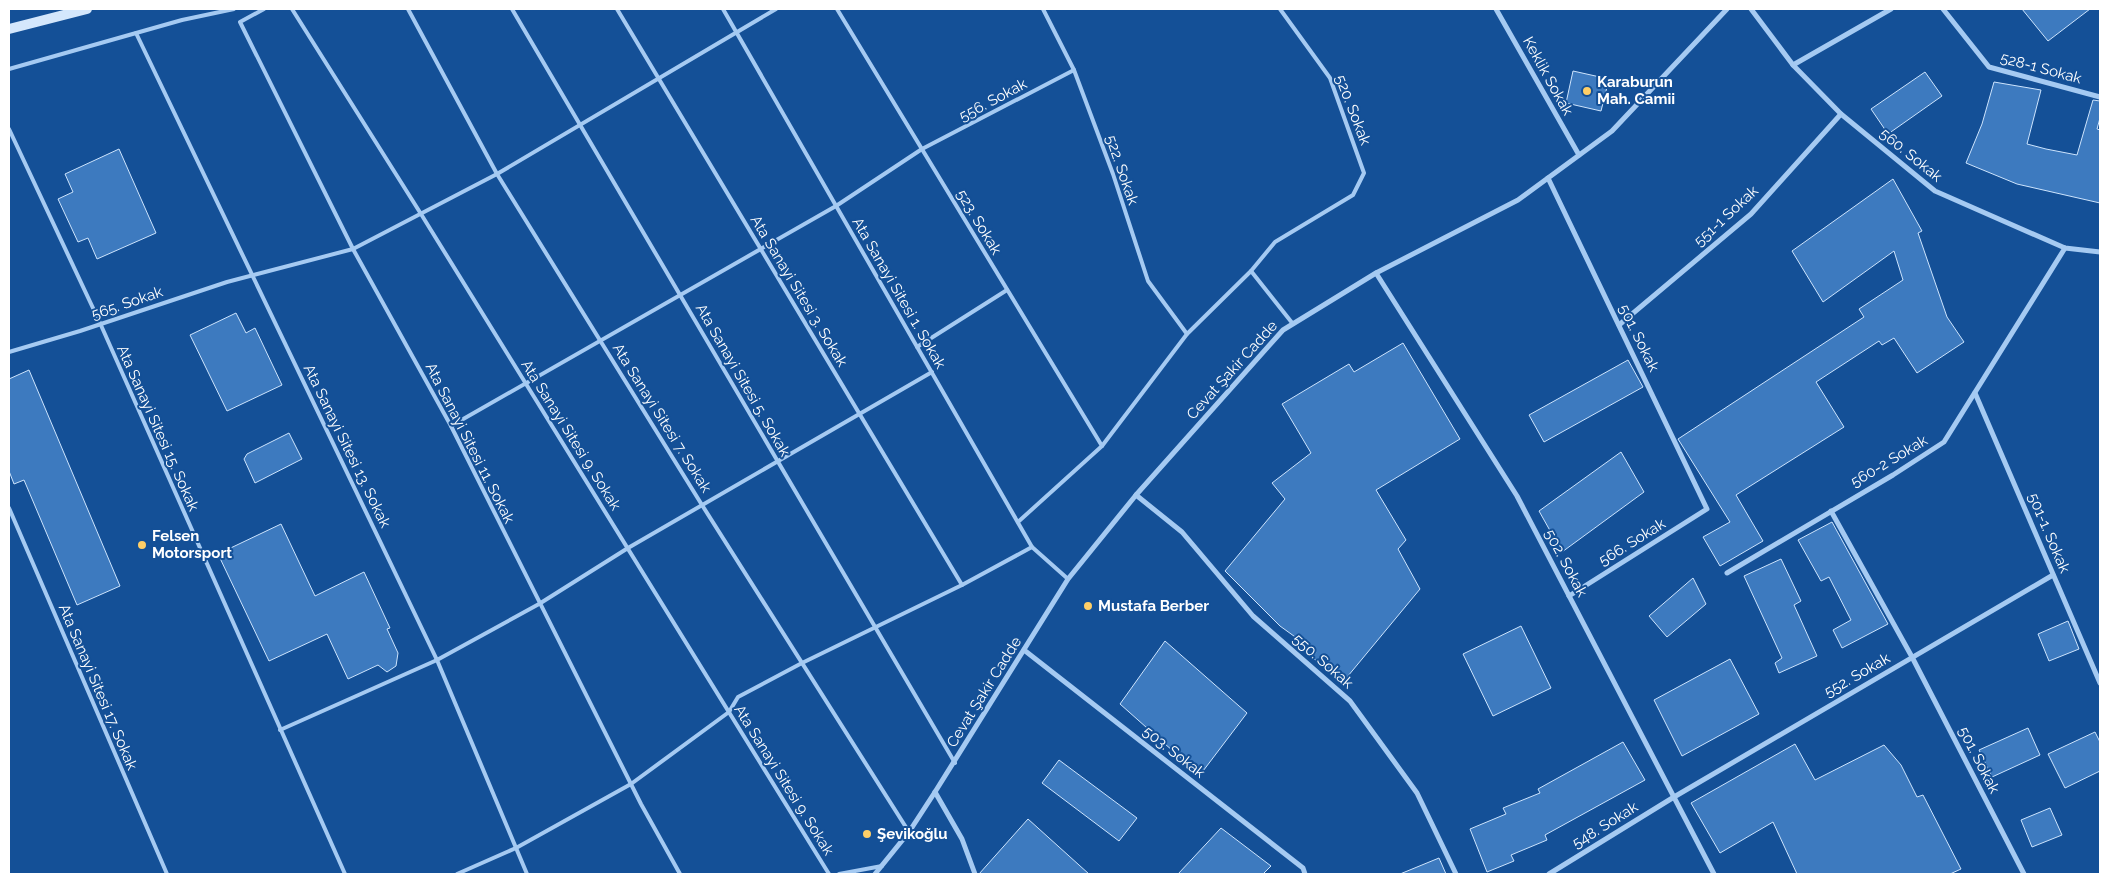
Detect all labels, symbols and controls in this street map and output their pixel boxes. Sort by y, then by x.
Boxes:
street label: Keklik Sokak [1519,34,1577,119]
street label: 528-1 Sokak [1998,49,2084,88]
street label: 520. Sokak [1331,72,1375,148]
place label: Karaburun Mah. Camii [1597,73,1675,108]
street label: 556. Sokak [956,75,1030,125]
marker: Karaburun Mah. Camii [1581,85,1593,97]
street label: 560. Sokak [1876,124,1946,186]
street label: 522. Sokak [1102,133,1142,207]
street label: 551-1 Sokak [1690,182,1762,250]
street label: 523. Sokak [953,186,1005,258]
street label: Ata Sanayi Sitesi 3. Sokak [747,212,851,370]
street label: Ata Sanayi Sitesi 1. Sokak [848,214,950,372]
street label: 565. Sokak [89,282,165,324]
street label: Ata Sanayi Sitesi 5. Sokak [692,300,794,460]
street label: 501. Sokak [1615,301,1663,375]
street label: Cevat Şakir Cadde [1183,317,1281,423]
street label: Ata Sanayi Sitesi 7. Sokak [609,340,715,496]
street label: Ata Sanayi Sitesi 15. Sokak [113,342,203,514]
street label: Ata Sanayi Sitesi 9. Sokak [517,356,625,514]
street label: Ata Sanayi Sitesi 11. Sokak [422,360,518,526]
street label: Ata Sanayi Sitesi 13. Sokak [300,361,394,531]
street label: 560-2 Sokak [1847,431,1931,491]
street label: 501-1. Sokak [2024,490,2074,576]
street label: 566. Sokak [1595,514,1669,570]
street label: 502. Sokak [1541,526,1591,600]
place label: Felsen Motorsport [152,527,232,562]
marker: Felsen Motorsport [136,539,148,551]
place label: Mustafa Berber [1098,597,1209,615]
marker: Mustafa Berber [1082,600,1094,612]
street label: Ata Sanayi Sitesi 17. Sokak [55,601,141,773]
street label: 550. Sokak [1289,630,1357,692]
street label: Cevat Şakir Cadde [943,633,1025,751]
street label: 552. Sokak [1821,649,1893,701]
street label: Ata Sanayi Sitesi 9. Sokak [730,701,838,859]
street label: 503. Sokak [1139,722,1209,782]
street label: 501. Sokak [1955,724,2003,796]
street label: 548. Sokak [1569,798,1641,852]
place label: Şevikoğlu [877,825,948,843]
marker: Şevikoğlu [861,828,873,840]

